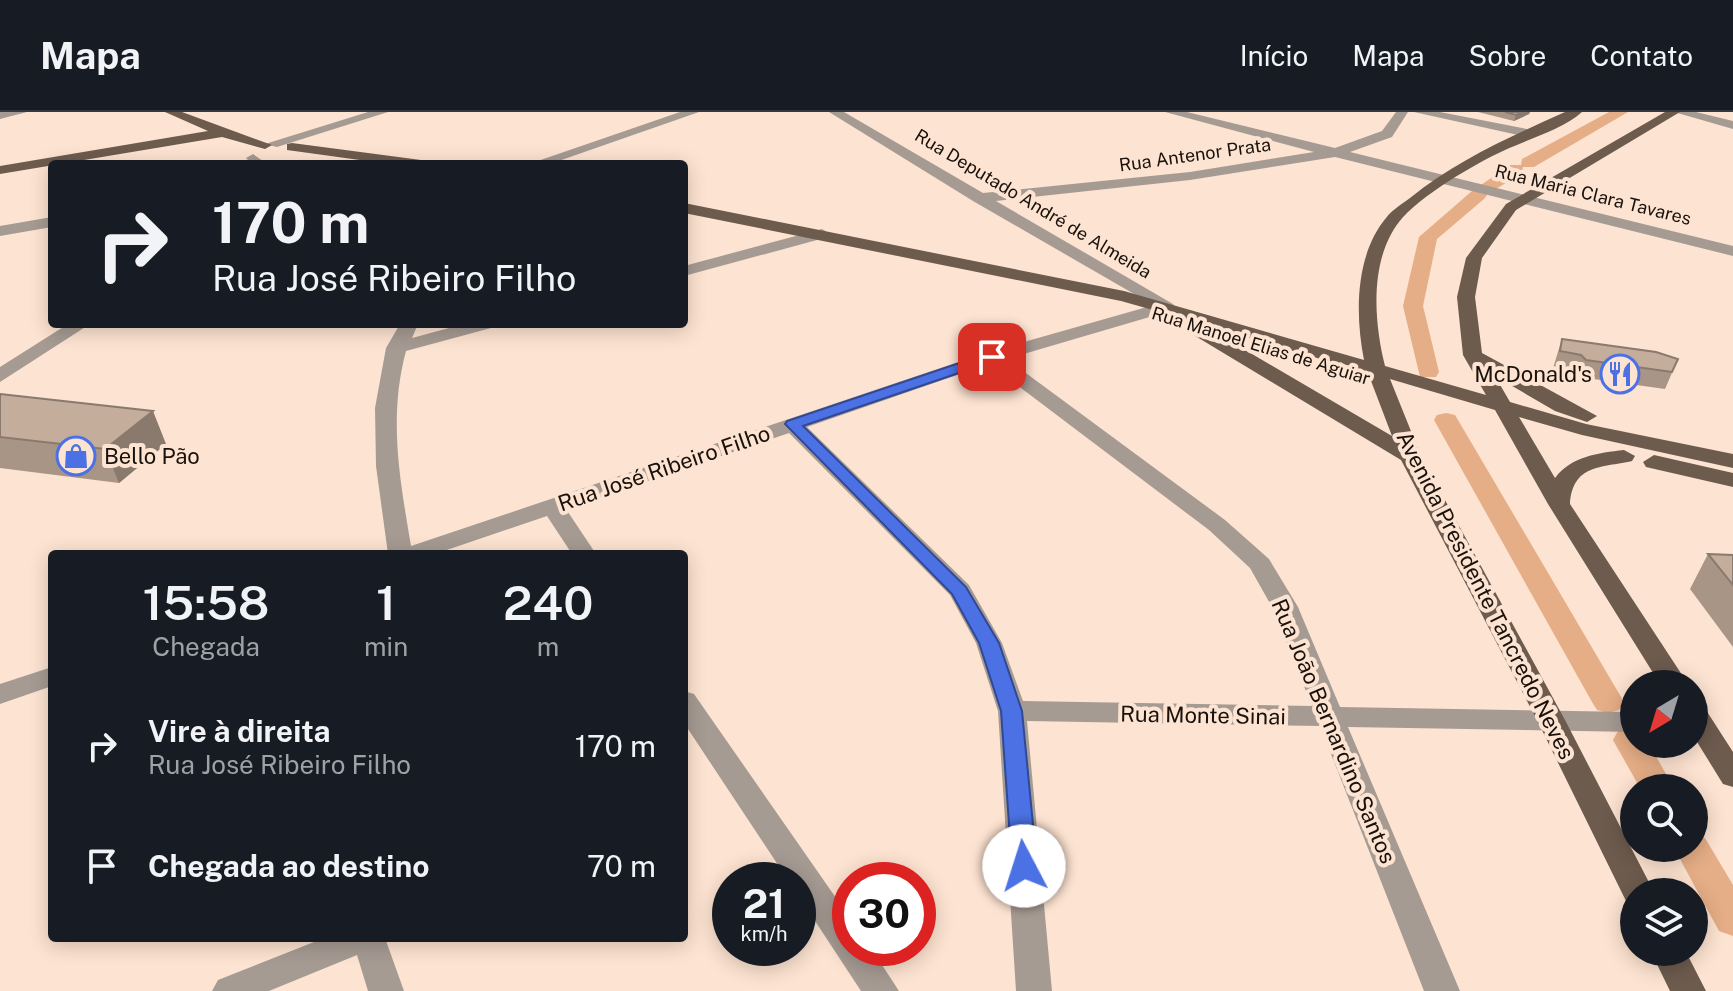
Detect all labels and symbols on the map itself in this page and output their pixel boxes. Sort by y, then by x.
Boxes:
street label: Rua Deputado André de Almeida [911,125,1155,283]
street label: Rua Antenor Prata [1118,133,1272,176]
street label: Rua Maria Clara Tavares [1493,160,1693,229]
street label: Rua Manoel Elias de Aguiar [1149,302,1373,389]
pin [958,323,1026,391]
restaurant icon: McDonald's [1599,353,1641,395]
place label: McDonald's [1474,361,1592,387]
street label: Rua José Ribeiro Filho [555,419,773,517]
street label: Avenida Presidente Tancredo Neves [1392,427,1580,763]
shop icon: Bello Pão [55,435,97,477]
place label: Bello Pão [104,443,200,469]
street label: Rua João Bernardino Santos [1266,595,1402,867]
north arrow [1620,670,1708,758]
street label: Rua Monte Sinai [1120,701,1286,729]
position arrow [982,824,1066,908]
speed limit sign: 30 [832,862,936,966]

